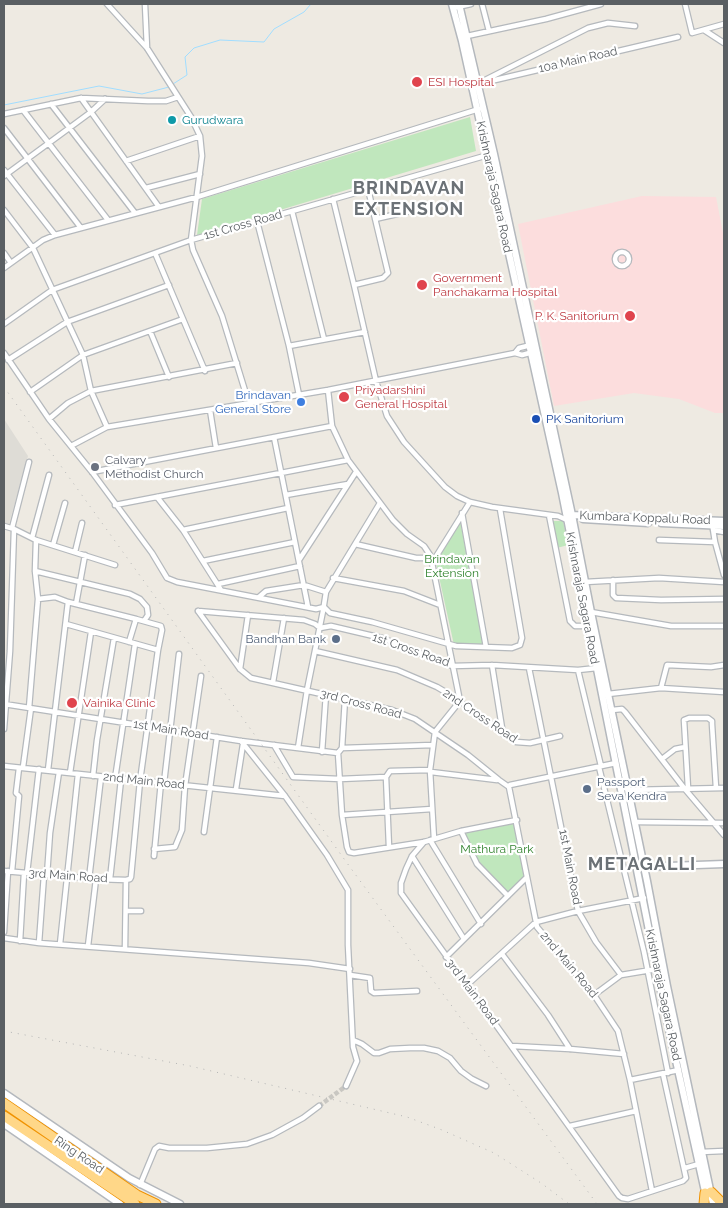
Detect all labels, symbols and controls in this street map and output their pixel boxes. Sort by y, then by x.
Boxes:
street label: 10a Main Road [537,44,619,76]
marker: ESI Hospital [410,75,424,89]
place label: ESI Hospital [428,75,494,89]
place label: Gurudwara [182,113,243,127]
marker: Gurudwara [166,114,178,126]
street label: Krishnaraja Sagara Road [473,120,515,254]
district label: BRINDAVAN EXTENSION [352,178,466,220]
street label: 1st Cross Road [202,207,284,243]
place label: Government Panchakarma Hospital [433,271,557,299]
marker: Government Panchakarma Hospital [415,278,429,292]
place label: P. K. Sanitorium [535,309,619,323]
marker: P. K. Sanitorium [623,309,637,323]
place label: Priyadarshini General Hospital [355,383,447,411]
place label: Brindavan General Store [215,388,291,416]
marker: Priyadarshini General Hospital [337,390,351,404]
marker: Brindavan General Store [295,396,307,408]
place label: PK Sanitorium [546,412,624,426]
marker: PK Sanitorium [530,413,542,425]
place label: Calvary Methodist Church [105,453,203,481]
marker: Calvary Methodist Church [89,461,101,473]
street label: Kumbara Koppalu Road [579,509,711,527]
street label: Krishnaraja Sagara Road [562,531,602,665]
park label: Brindavan Extension [424,552,480,580]
street label: 1st Cross Road [370,630,452,670]
place label: Bandhan Bank [246,632,326,646]
marker: Bandhan Bank [330,633,342,645]
street label: 3rd Cross Road [319,686,403,722]
street label: 2nd Cross Road [440,686,520,746]
marker: Vainika Clinic [65,696,79,710]
place label: Vainika Clinic [83,696,156,710]
street label: 1st Main Road [132,717,210,743]
street label: 2nd Main Road [102,770,186,792]
place label: Passport Seva Kendra [597,775,667,803]
marker: Passport Seva Kendra [581,783,593,795]
street label: 1st Main Road [556,828,584,906]
park label: Mathura Park [460,842,534,856]
district label: METAGALLI [587,854,697,876]
street label: 3rd Main Road [28,866,108,886]
street label: Krishnaraja Sagara Road [642,928,684,1062]
street label: 2nd Main Road [537,929,601,1001]
street label: 3rd Main Road [442,956,502,1028]
street label: Ring Road [51,1133,107,1177]

